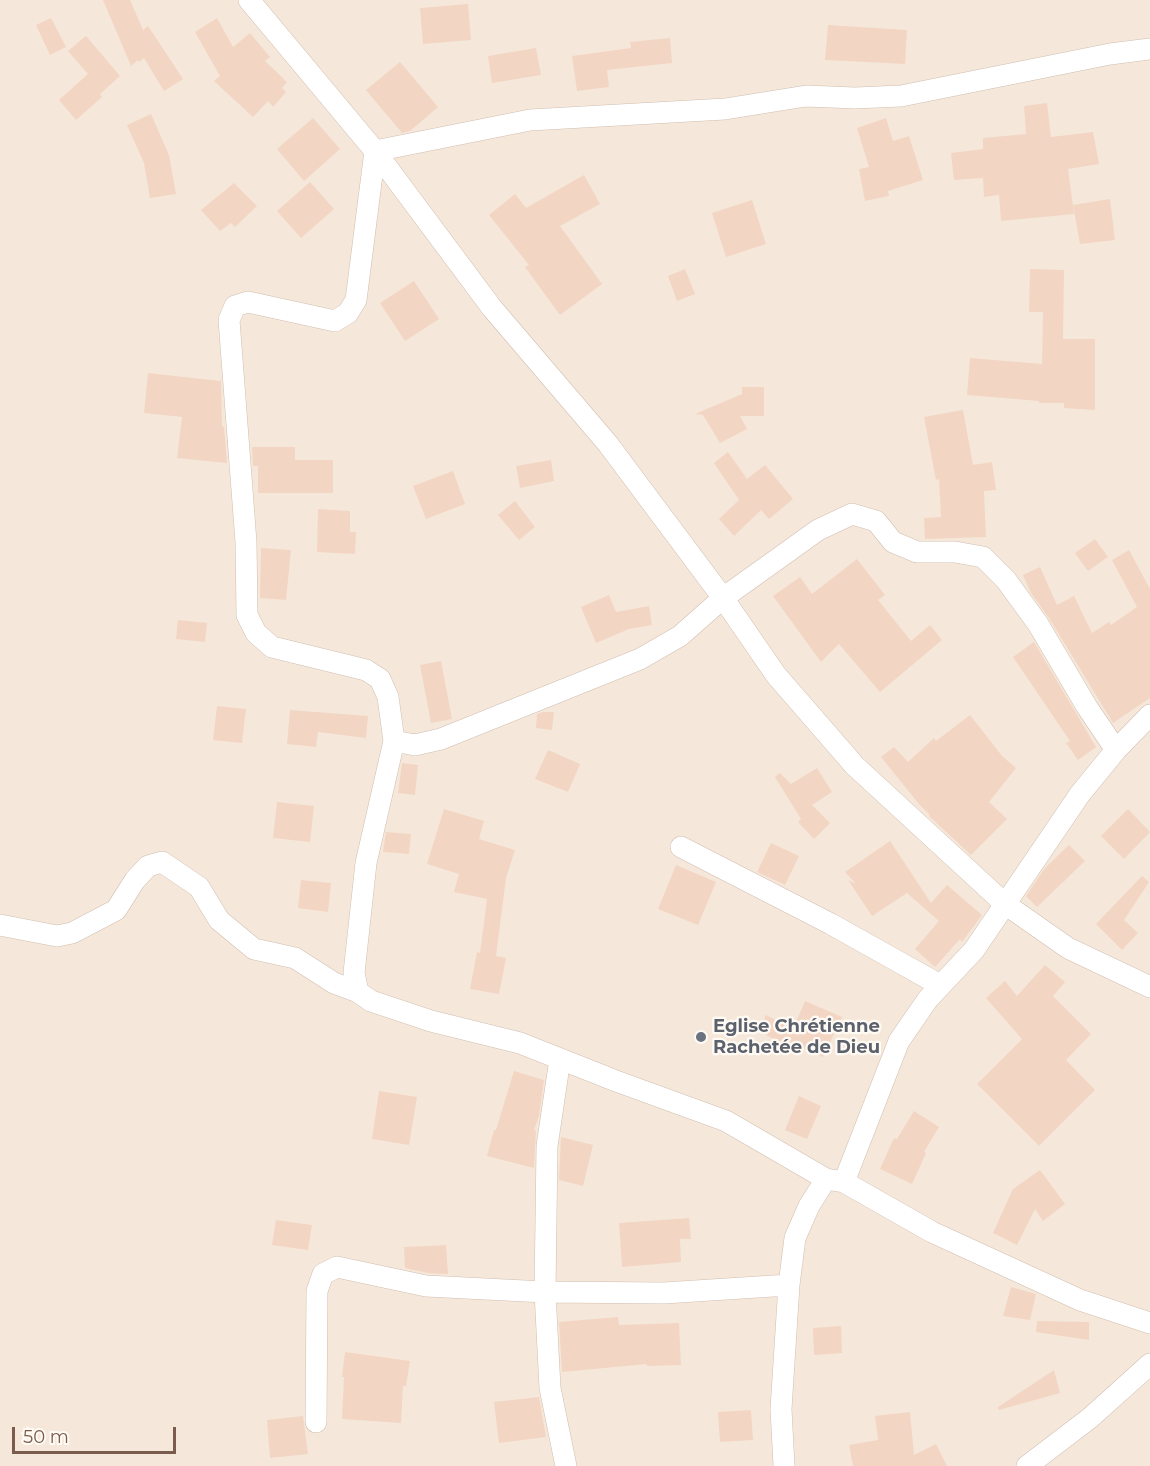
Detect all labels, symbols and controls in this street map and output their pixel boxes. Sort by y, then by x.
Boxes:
place label: Eglise Chrétienne Rachetée de Dieu [713,1016,880,1058]
marker: Eglise Chrétienne Rachetée de Dieu [694,1030,708,1044]
scale bar [15,1415,178,1453]
text: 50 m [23,1426,69,1448]

